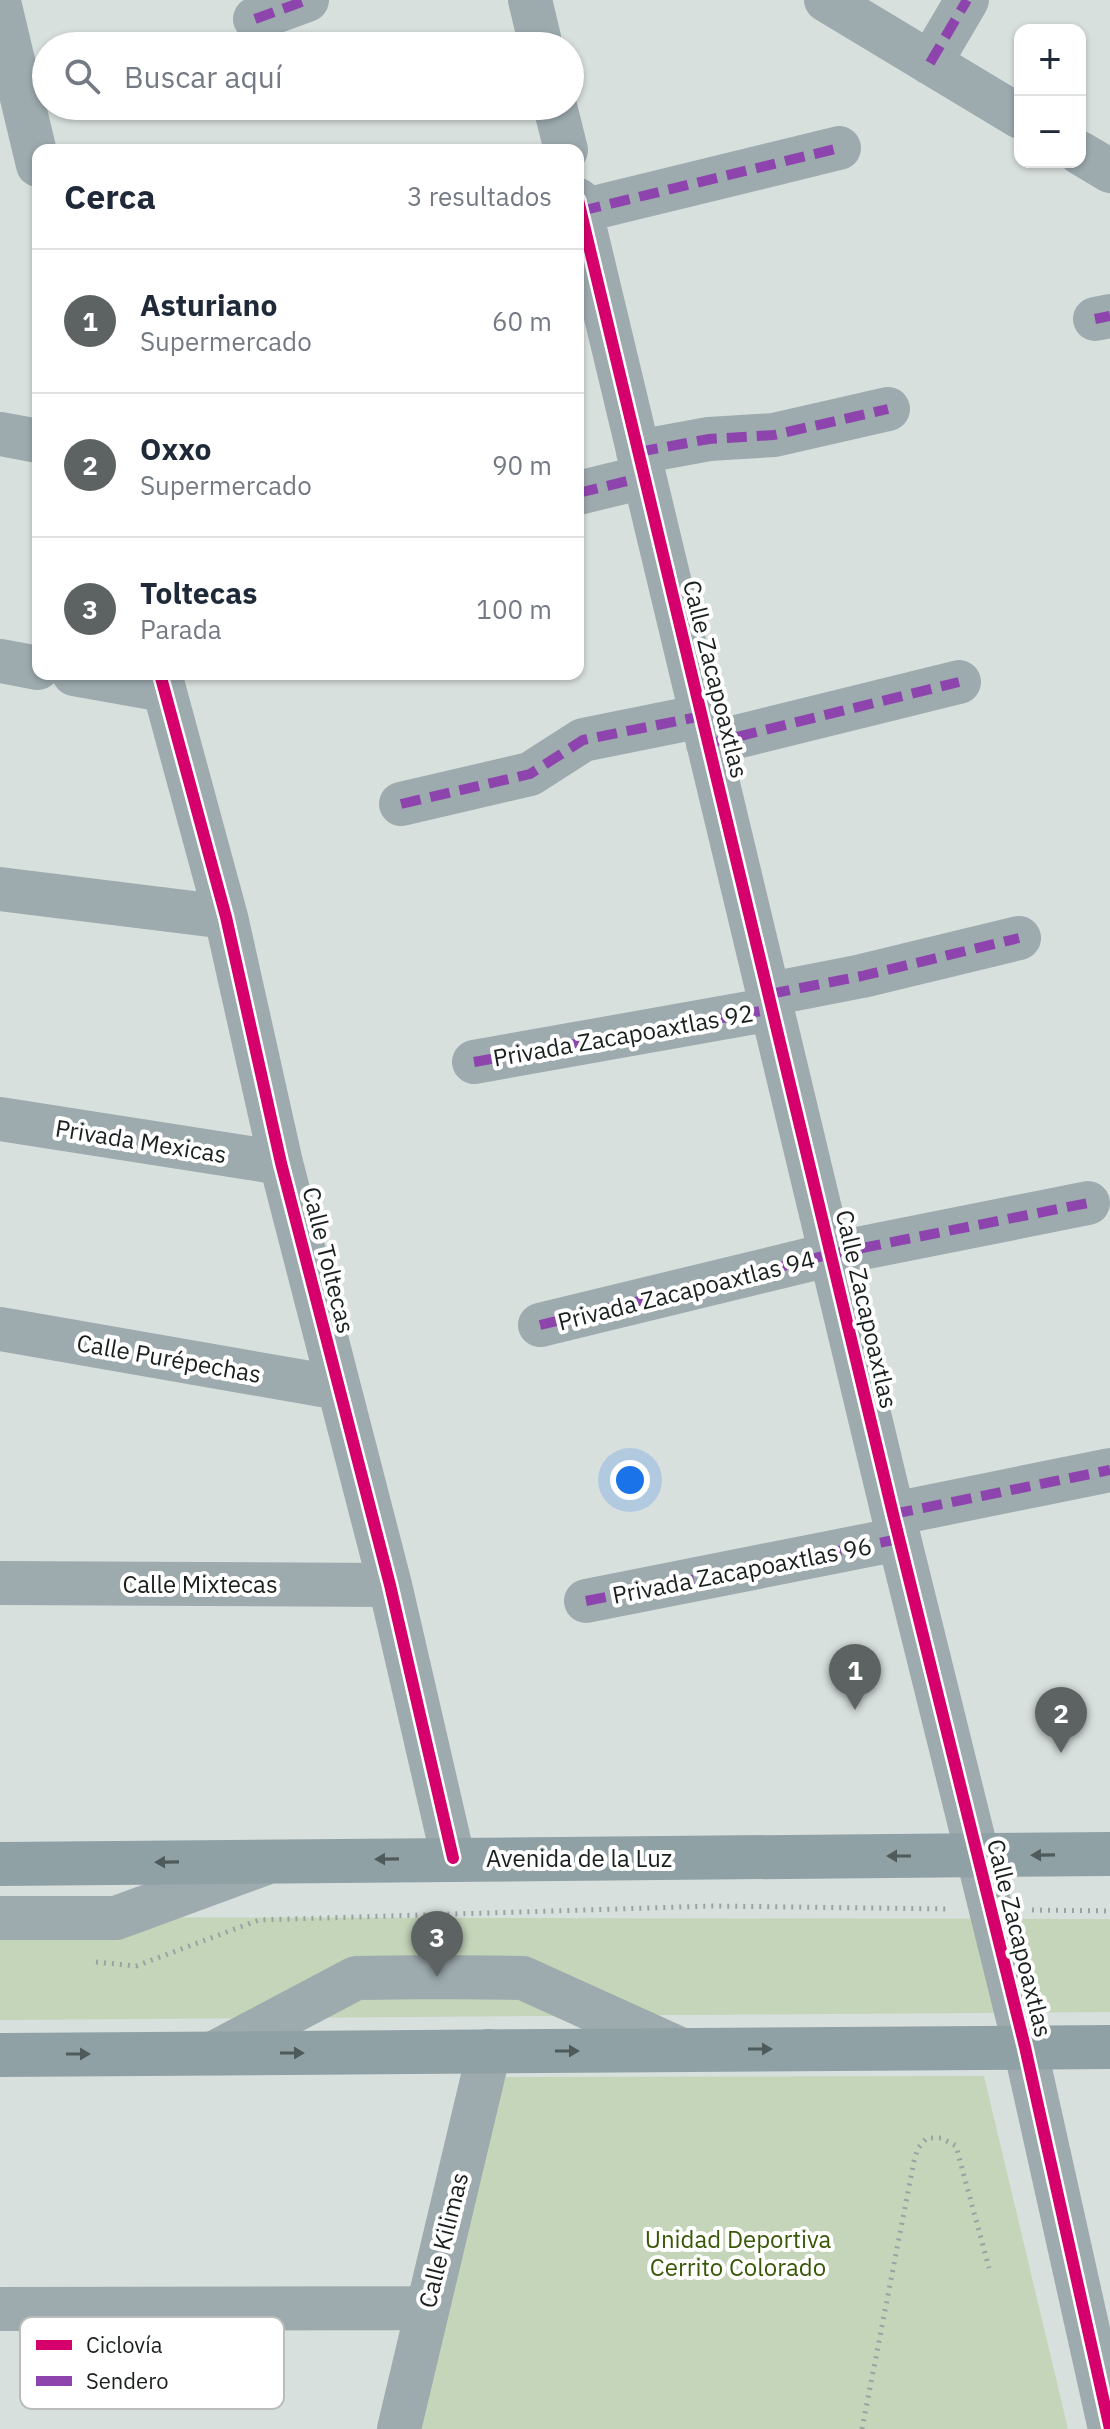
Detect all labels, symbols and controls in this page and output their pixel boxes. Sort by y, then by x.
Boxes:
map controls [1014,24,1086,168]
button: + [1014,24,1086,96]
search box [32,32,584,120]
icon: search [60,54,104,98]
text: Buscar aquí [124,57,282,96]
button: − [1014,96,1086,168]
text: Cerca [64,174,156,218]
text: 3 resultados [407,179,552,213]
text: Asturiano [140,285,277,324]
text: 1 [82,304,98,338]
text: 60 m [492,304,552,338]
text: Supermercado [140,324,312,358]
text: Oxxo [140,429,211,468]
text: 2 [82,448,98,482]
text: 90 m [492,448,552,482]
text: Supermercado [140,468,312,502]
text: Toltecas [140,573,257,612]
street label: Calle Zacapoaxtlas [676,577,756,781]
text: 3 [82,592,98,626]
text: 100 m [476,592,552,626]
text: Parada [140,612,222,646]
street label: Privada Zacapoaxtlas 92 [490,996,756,1074]
street label: Privada Mexicas [53,1112,229,1170]
street label: Calle Toltecas [295,1184,363,1336]
street label: Calle Zacapoaxtlas [829,1207,905,1411]
street label: Privada Zacapoaxtlas 94 [554,1243,818,1337]
street label: Calle Purépechas [74,1326,264,1390]
your location [610,1460,650,1500]
street label: Privada Zacapoaxtlas 96 [609,1529,875,1611]
street label: Calle Mixtecas [122,1568,278,1600]
pin: 1 [829,1644,881,1710]
pin: 2 [1035,1687,1087,1753]
street label: Calle Zacapoaxtlas [980,1836,1060,2040]
street label: Avenida de la Luz [486,1842,672,1874]
one-way arrow [1030,1849,1055,1861]
one-way arrow [886,1850,911,1862]
one-way arrow [374,1853,399,1865]
one-way arrow [154,1856,179,1869]
pin: 3 [411,1911,463,1977]
one-way arrow [748,2043,773,2055]
one-way arrow [555,2045,580,2057]
one-way arrow [280,2047,305,2059]
one-way arrow [66,2048,91,2060]
street label: Calle Kilimas [411,2169,475,2311]
park label: Unidad Deportiva Cerrito Colorado [645,2223,831,2283]
legend [20,2317,284,2409]
text: Ciclovía [86,2330,163,2359]
text: Sendero [86,2366,168,2395]

